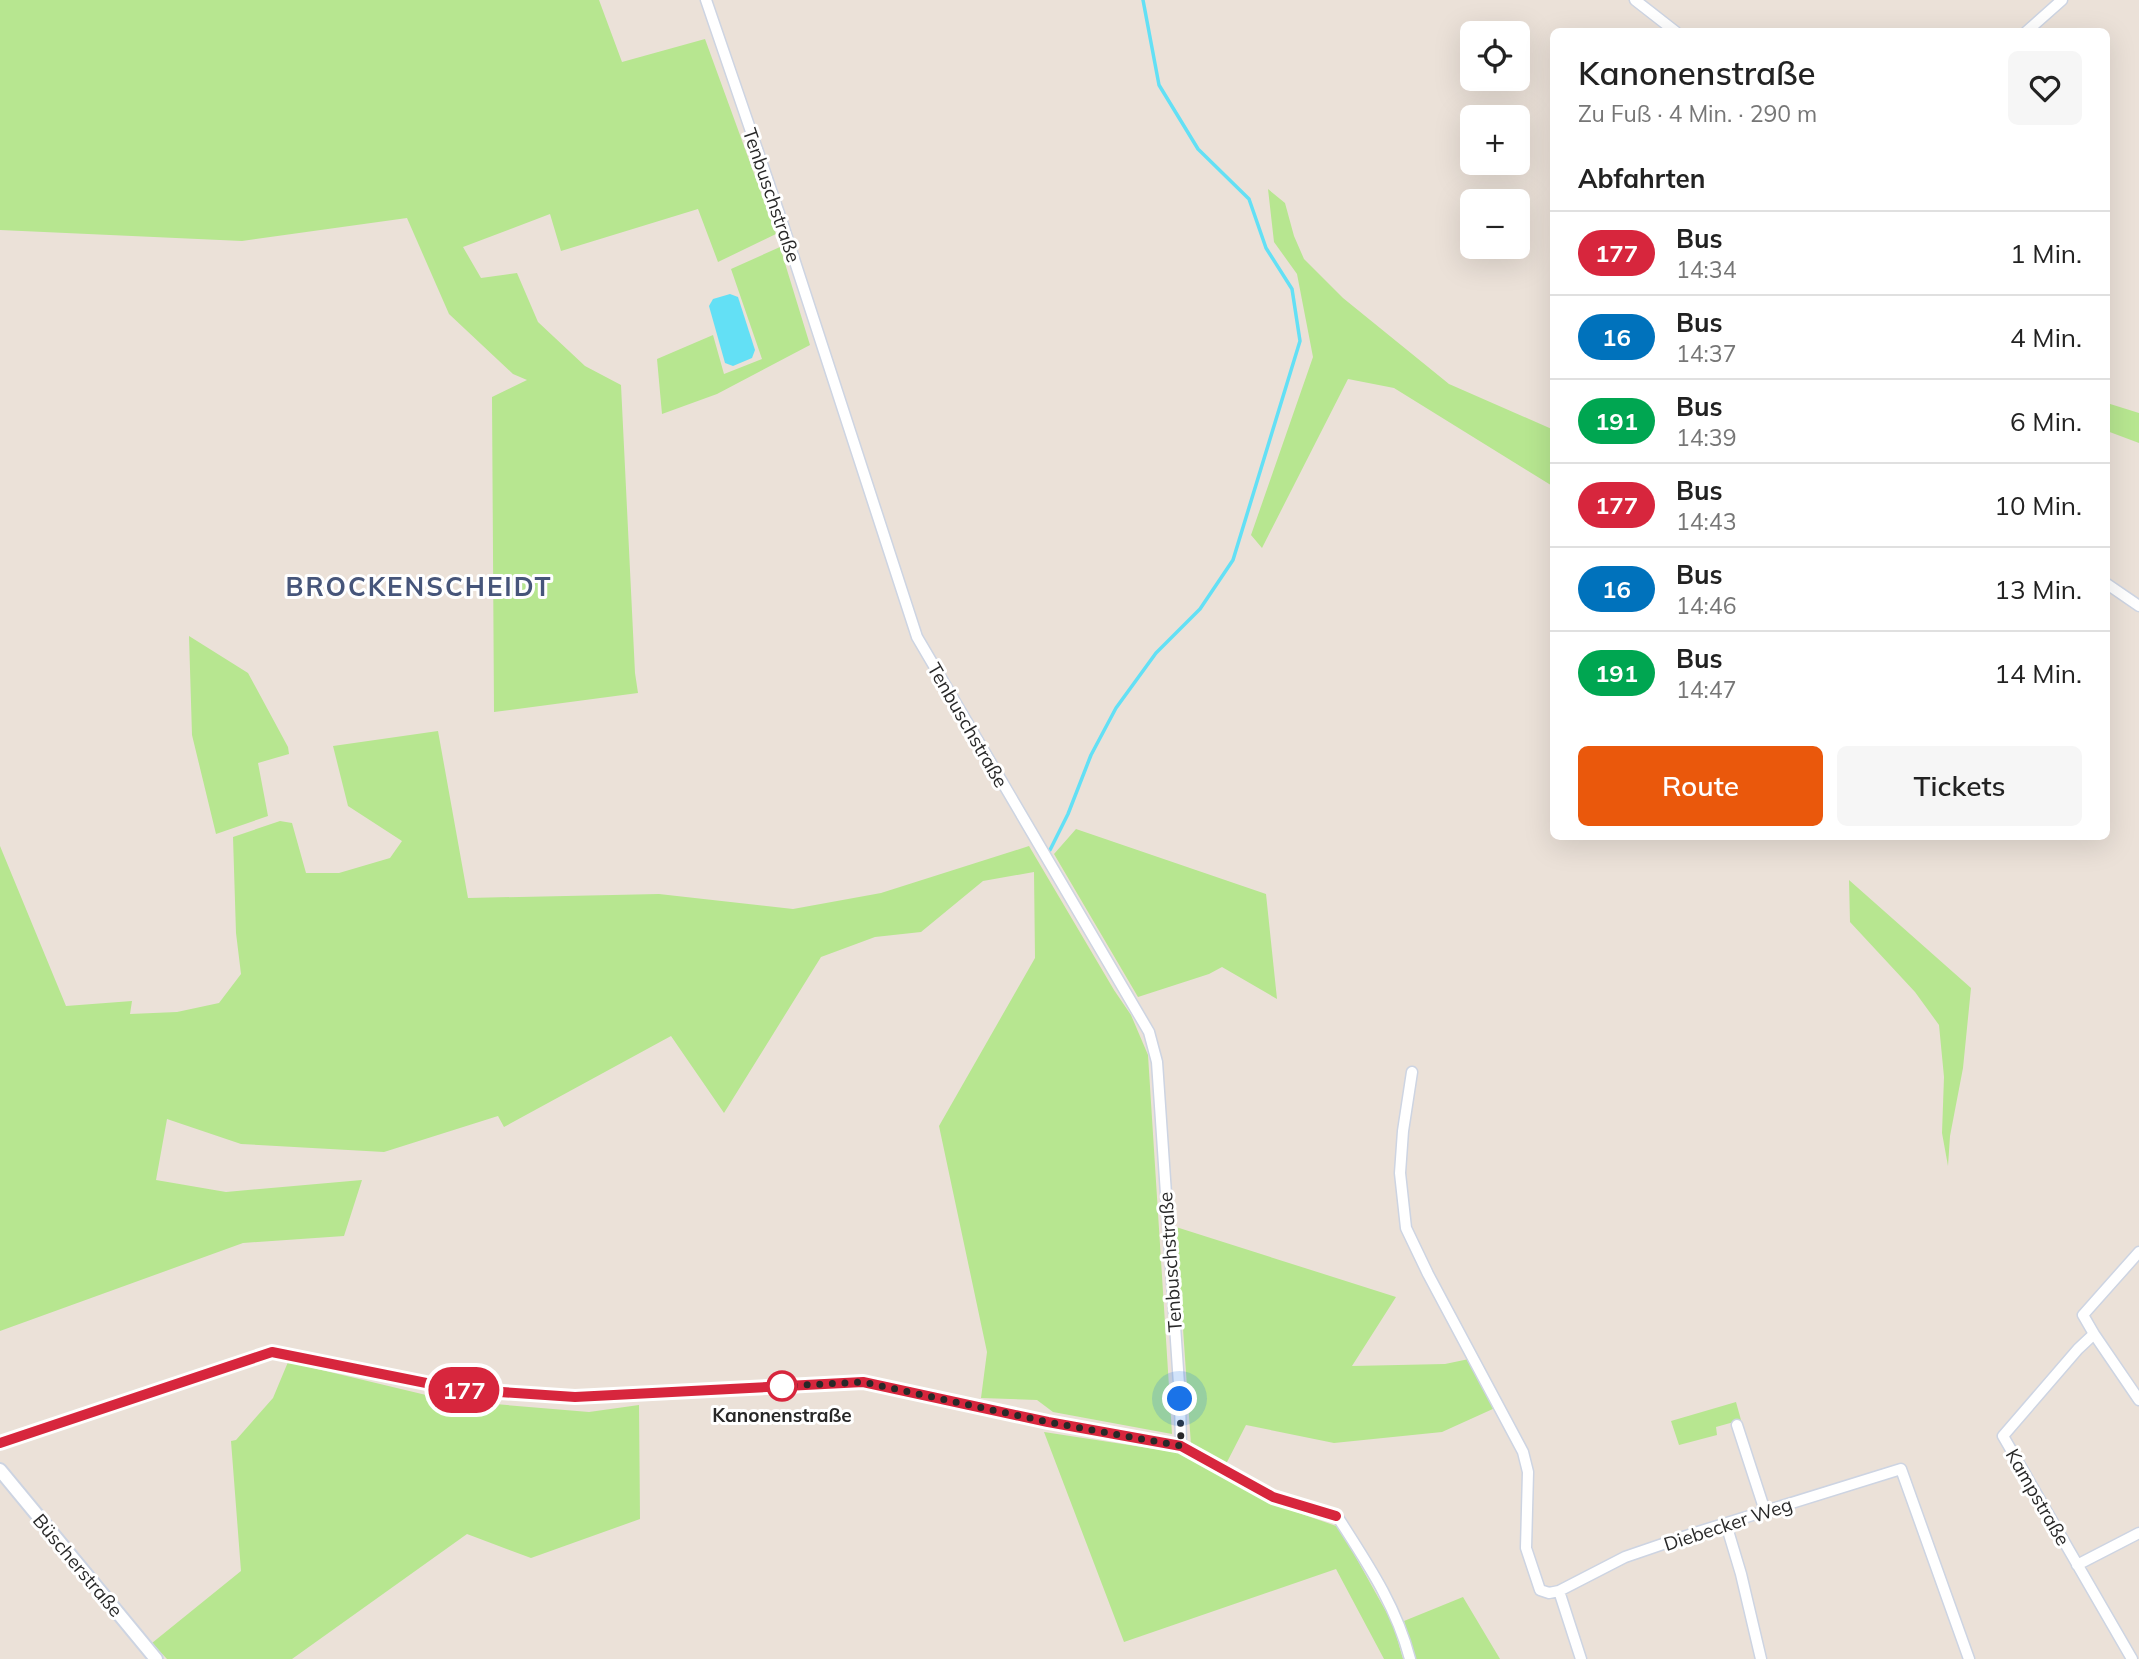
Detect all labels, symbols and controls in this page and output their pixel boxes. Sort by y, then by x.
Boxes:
map controls [1460,21,1530,259]
button: locate [1460,21,1530,91]
button: heart [2008,51,2082,125]
text: Kanonenstraße [1578,52,1816,93]
text: Zu Fuß · 4 Min. · 290 m [1578,99,1817,128]
button: + [1460,105,1530,175]
street label: Tenbuschstraße [738,125,806,265]
text: Abfahrten [1578,162,1705,195]
button: − [1460,189,1530,259]
text: Bus [1676,222,1722,255]
text: 1 Min. [2010,237,2082,270]
text: 177 [1595,238,1638,268]
text: 14:34 [1676,255,1736,284]
text: Bus [1676,306,1722,339]
text: 4 Min. [2010,321,2082,354]
text: 16 [1602,322,1631,352]
text: 14:37 [1676,339,1736,368]
text: Bus [1676,390,1722,423]
text: 6 Min. [2010,405,2082,438]
text: 191 [1595,406,1638,436]
text: 14:39 [1676,423,1736,452]
text: Bus [1676,474,1722,507]
text: 10 Min. [1994,489,2082,522]
text: 177 [1595,490,1638,520]
text: 14:43 [1676,507,1736,536]
text: Bus [1676,558,1722,591]
district label: BROCKENSCHEIDT [285,570,553,603]
text: 13 Min. [1994,573,2082,606]
text: 16 [1602,574,1631,604]
text: 14:46 [1676,591,1736,620]
text: Bus [1676,642,1722,675]
text: 14 Min. [1994,657,2082,690]
street label: Tenbuschstraße [923,658,1013,792]
text: 191 [1595,658,1638,688]
text: 14:47 [1676,675,1736,704]
button: Route [1578,746,1823,826]
button: Tickets [1837,746,2082,826]
street label: Tenbuschstraße [1153,1191,1187,1333]
line badge: 177 [424,1367,504,1413]
marker: Kanonenstraße [767,1371,797,1401]
text: 177 [442,1375,486,1405]
your location [1162,1381,1197,1416]
place label: Kanonenstraße [712,1403,852,1427]
street label: Kampstraße [2001,1444,2075,1550]
street label: Diebecker Weg [1661,1492,1795,1556]
street label: Büscherstraße [28,1508,128,1622]

